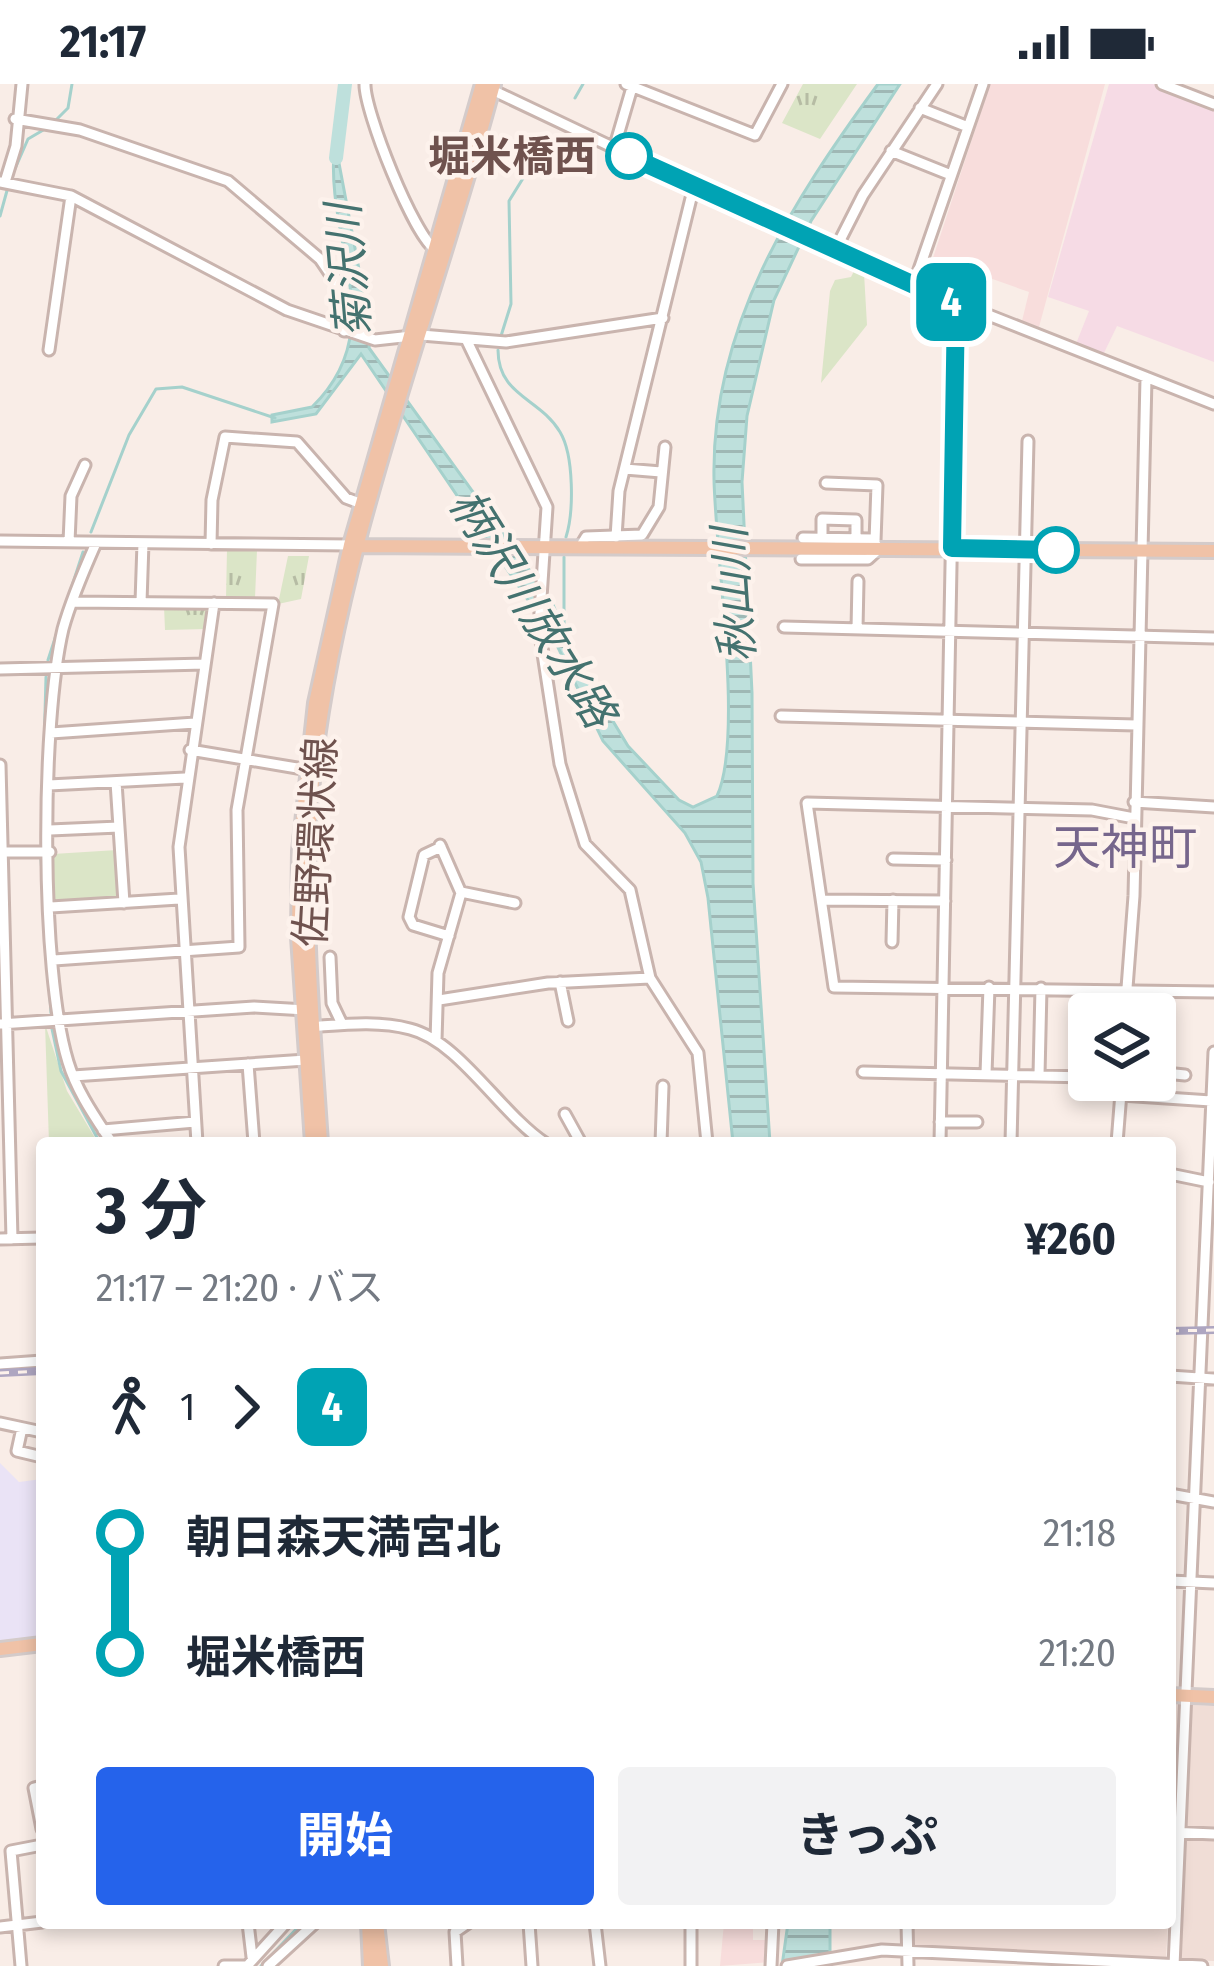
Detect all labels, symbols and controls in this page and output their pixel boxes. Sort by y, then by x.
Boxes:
text: 21:17 [60,15,146,69]
place label: 堀米橋西 [428,132,596,182]
marker: 堀米橋西 [607,134,651,178]
water label: 菊沢川 [316,197,382,341]
line badge: 4 [912,263,990,341]
text: 4 [940,277,962,327]
water label: 柄沢川放水路 [438,480,629,741]
water label: 秋山川 [702,522,766,664]
unlabelled marker [1034,528,1078,572]
street label: 佐野環状線 [286,736,346,948]
district label: 天神町 [1053,819,1197,877]
map controls [1068,993,1176,1101]
button: layers [1068,993,1176,1101]
text: 3 分 [96,1171,207,1250]
text: ¥260 [1024,1212,1116,1266]
text: 21:17 – 21:20 · バス [96,1265,384,1311]
icon: walk [96,1374,162,1440]
icon: forward [213,1374,279,1440]
text: 4 [321,1382,343,1432]
text: 1 [180,1384,195,1430]
text: 21:18 [1043,1510,1116,1556]
text: 朝日森天満宮北 [186,1511,501,1565]
text: 21:20 [1039,1630,1116,1676]
text: 堀米橋西 [186,1631,366,1685]
button: 開始 [96,1767,594,1905]
button: きっぷ [618,1767,1116,1905]

